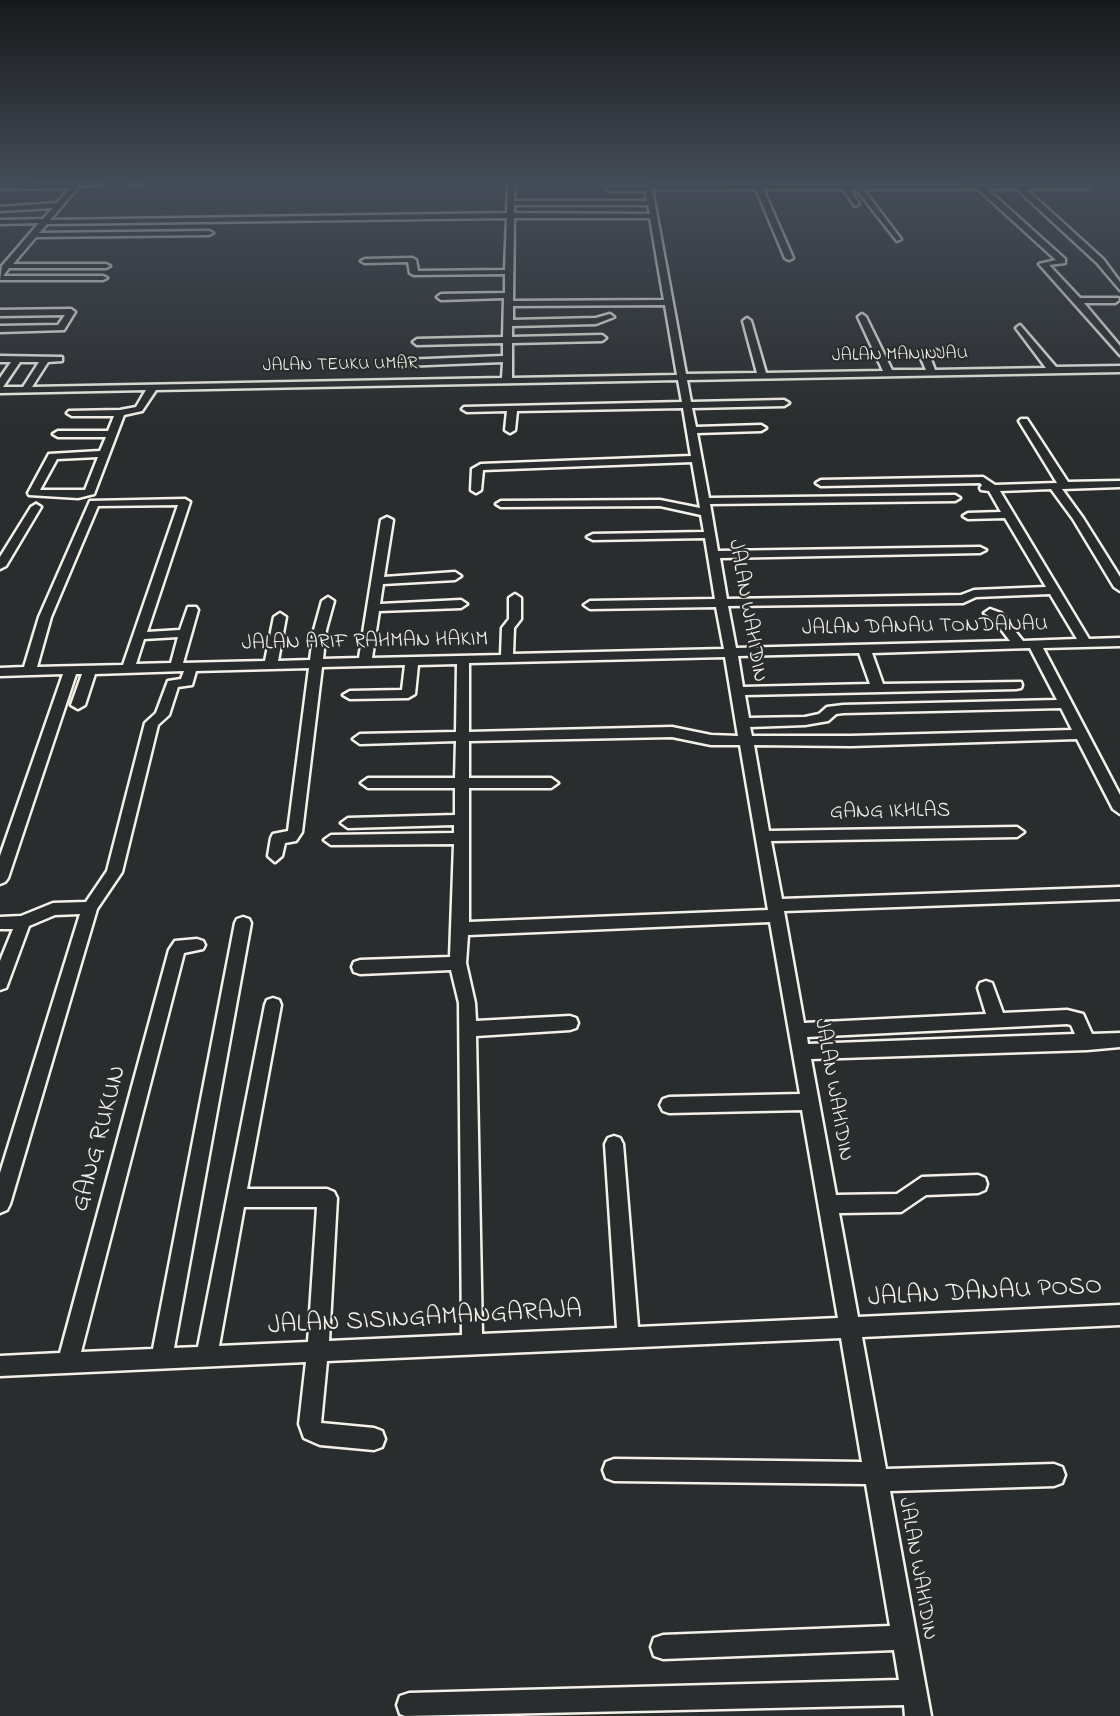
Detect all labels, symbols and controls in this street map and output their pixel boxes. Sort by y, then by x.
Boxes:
street label: JALAN MANINJAU [832,344,968,368]
street label: JALAN TEUKU UMAR [262,354,418,378]
street label: JALAN WAHIDIN [721,538,771,684]
street label: JALAN DANAU TONDANAU [802,613,1048,643]
street label: JALAN ARIF RAHMAN HAKIM [242,628,488,658]
street label: GANG IKHLAS [830,799,950,827]
street label: JALAN WAHIDIN [807,1017,857,1163]
street label: GANG RUKUN [67,1062,135,1216]
street label: JALAN DANAU POSO [867,1272,1103,1316]
street label: JALAN SISINGAMANGARAJA [267,1296,583,1344]
street label: JALAN WAHIDIN [891,1496,941,1642]

